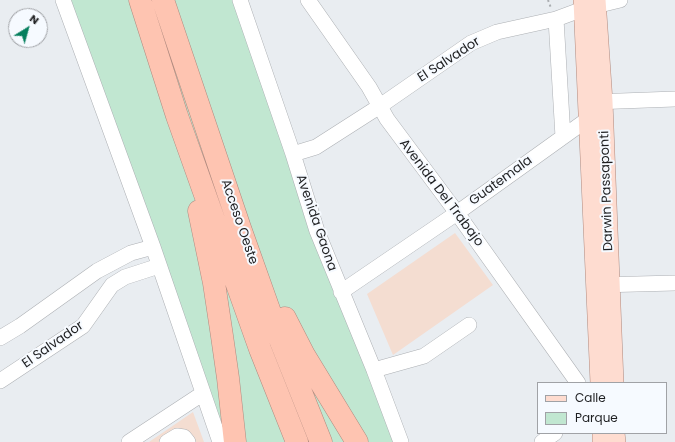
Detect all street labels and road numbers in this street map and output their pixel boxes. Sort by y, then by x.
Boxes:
street label: El Salvador [415,34,483,86]
street label: Darwin Passaponti [597,131,617,251]
street label: Avenida Del Trabajo [396,136,486,250]
street label: Guatemala [466,153,536,209]
street label: Avenida Gaona [292,173,340,273]
street label: Acceso Oeste [217,177,261,267]
street label: El Salvador [19,318,87,372]

